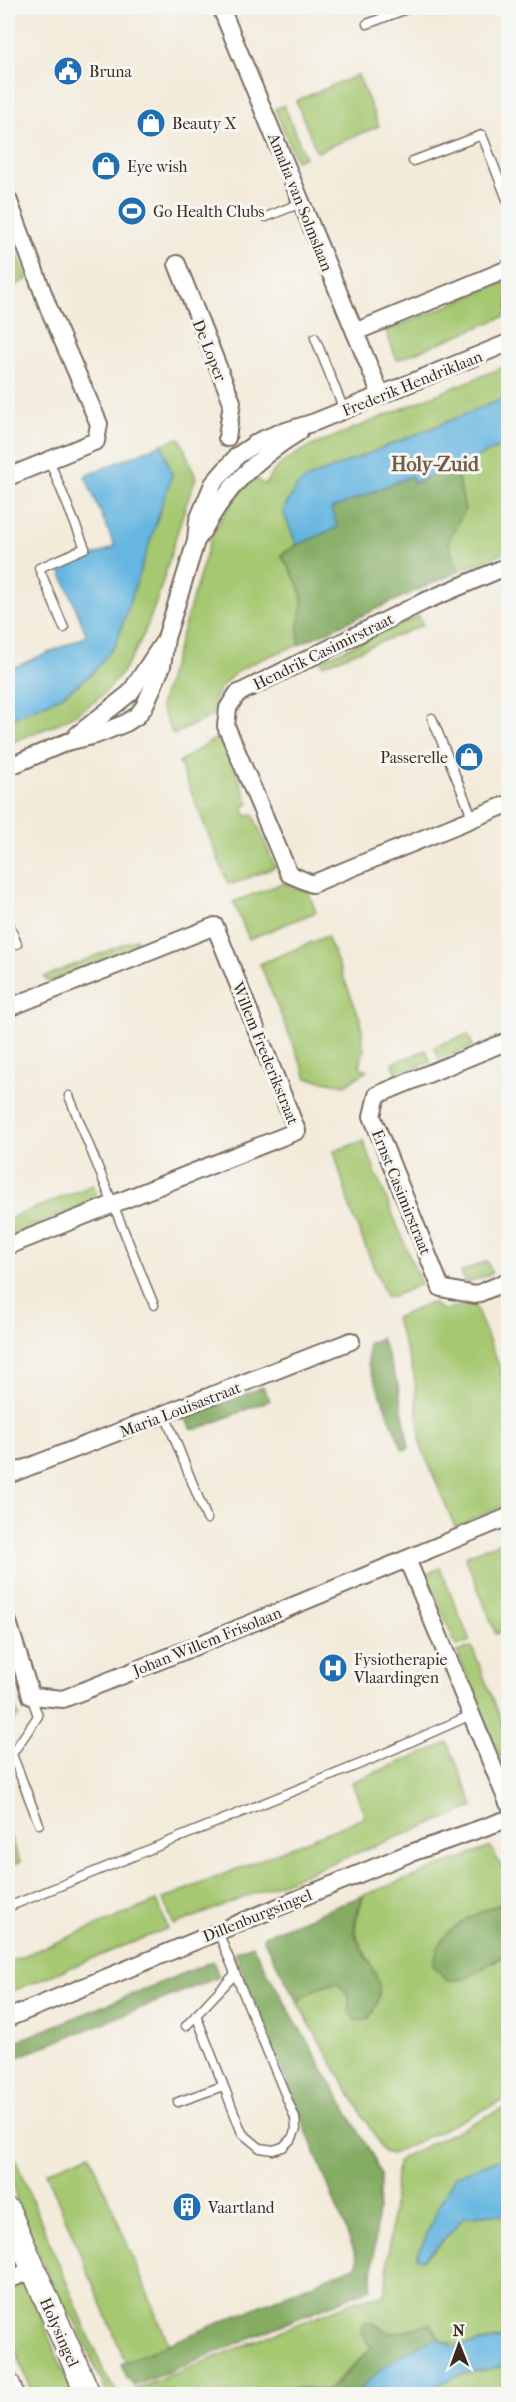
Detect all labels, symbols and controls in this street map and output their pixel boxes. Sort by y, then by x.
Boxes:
public building icon: Bruna [52,55,84,87]
place label: Bruna [89,62,133,81]
shop icon: Beauty X [135,107,167,139]
place label: Beauty X [172,114,237,133]
street label: Amalia van Solmslaan [264,129,337,275]
shop icon: Eye wish [90,150,122,182]
place label: Eye wish [127,157,187,176]
sports icon: Go Health Clubs [116,195,148,227]
place label: Go Health Clubs [153,202,265,221]
street label: De Loper [189,317,231,384]
street label: Frederik Hendriklaan [339,346,486,420]
district label: Holy-Zuid [391,453,480,476]
street label: Hendrik Casimirstraat [250,609,397,694]
shop icon: Passerelle [453,741,485,773]
place label: Passerelle [380,748,448,767]
street label: Willem Frederikstraat [228,978,303,1128]
street label: Ernst Casimirstraat [368,1127,435,1258]
street label: Maria Louisastraat [117,1378,244,1441]
street label: Johan Willem Frisolaan [128,1603,285,1681]
place label: Fysiotherapie Vlaardingen [353,1650,448,1687]
hospital icon: Fysiotherapie Vlaardingen [317,1652,349,1684]
street label: Dillenburgsingel [200,1885,315,1946]
building icon: Vaartland [171,2191,203,2223]
place label: Vaartland [207,2198,275,2217]
street label: Holysingel [36,2295,83,2370]
north arrow [429,2315,489,2375]
text: N [453,2321,466,2340]

